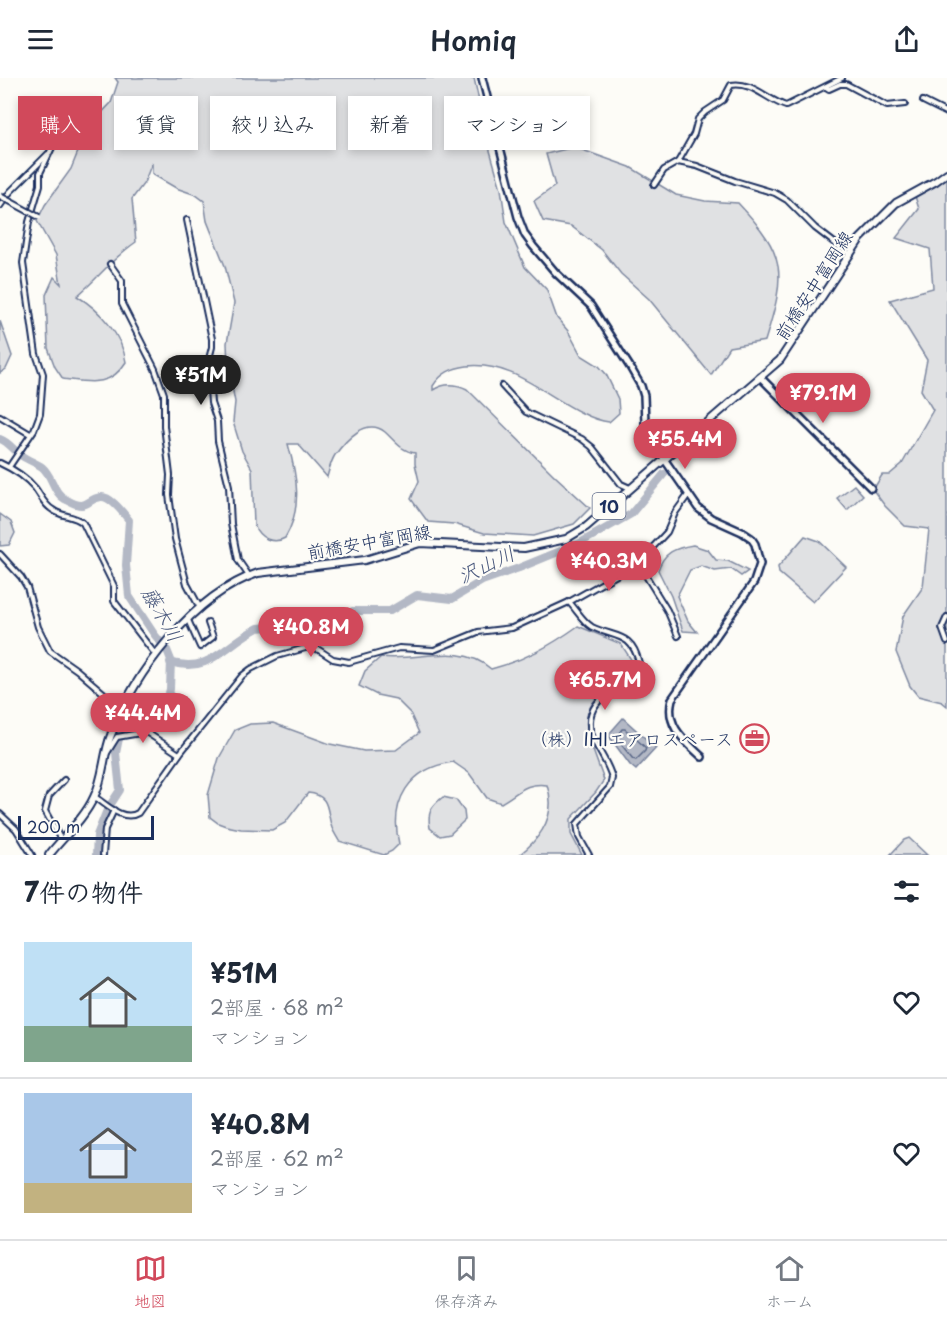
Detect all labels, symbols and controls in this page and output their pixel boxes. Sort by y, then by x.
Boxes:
text: Homiq [431,19,516,60]
icon: menu [24,23,57,56]
icon: share [890,23,923,56]
chip: 購入 [18,96,102,150]
chip: 賃貸 [114,96,198,150]
chip: 絞り込み [210,96,336,150]
chip: 新着 [348,96,432,150]
chip: マンション [444,96,590,150]
street label: 前橋安中富岡線 [767,225,859,345]
pin: ¥51M [165,355,237,406]
text: ¥51M [175,359,227,389]
pin: ¥79.1M [774,373,872,424]
text: ¥79.1M [789,377,857,407]
pin: ¥55.4M [636,419,734,470]
text: ¥55.4M [648,423,722,453]
road number: 10 [592,493,626,519]
street label: 前橋安中富岡線 [305,517,433,565]
water label: 沢山川 [452,538,520,590]
pin: ¥40.3M [560,541,658,592]
text: ¥40.3M [570,545,648,575]
water label: 藤木川 [135,581,191,647]
pin: ¥40.8M [262,607,360,658]
text: ¥40.8M [272,611,350,641]
pin: ¥65.7M [556,660,654,711]
text: ¥65.7M [568,664,642,694]
pin: ¥44.4M [94,693,192,744]
text: ¥44.4M [105,697,181,727]
office icon: （株）IHIエアロスペース [738,722,770,754]
place label: （株）IHIエアロスペース [530,725,733,752]
scale bar [18,813,154,840]
text: 200 m [27,814,80,838]
text: 7件の物件 [24,872,143,911]
icon: filters [890,875,923,908]
text: ¥51M [210,953,278,992]
icon: home [72,966,144,1038]
icon: heart [890,986,923,1019]
text: 2部屋 · 68 m² [210,992,344,1022]
text: マンション [210,1022,309,1052]
text: ¥40.8M [210,1104,310,1143]
icon: home [72,1117,144,1189]
icon: heart [890,1137,923,1170]
text: 2部屋 · 62 m² [210,1143,344,1173]
text: マンション [210,1173,309,1203]
tab: 地図 [134,1252,167,1312]
tab: 保存済み [434,1252,498,1312]
tab: ホーム [766,1252,813,1312]

